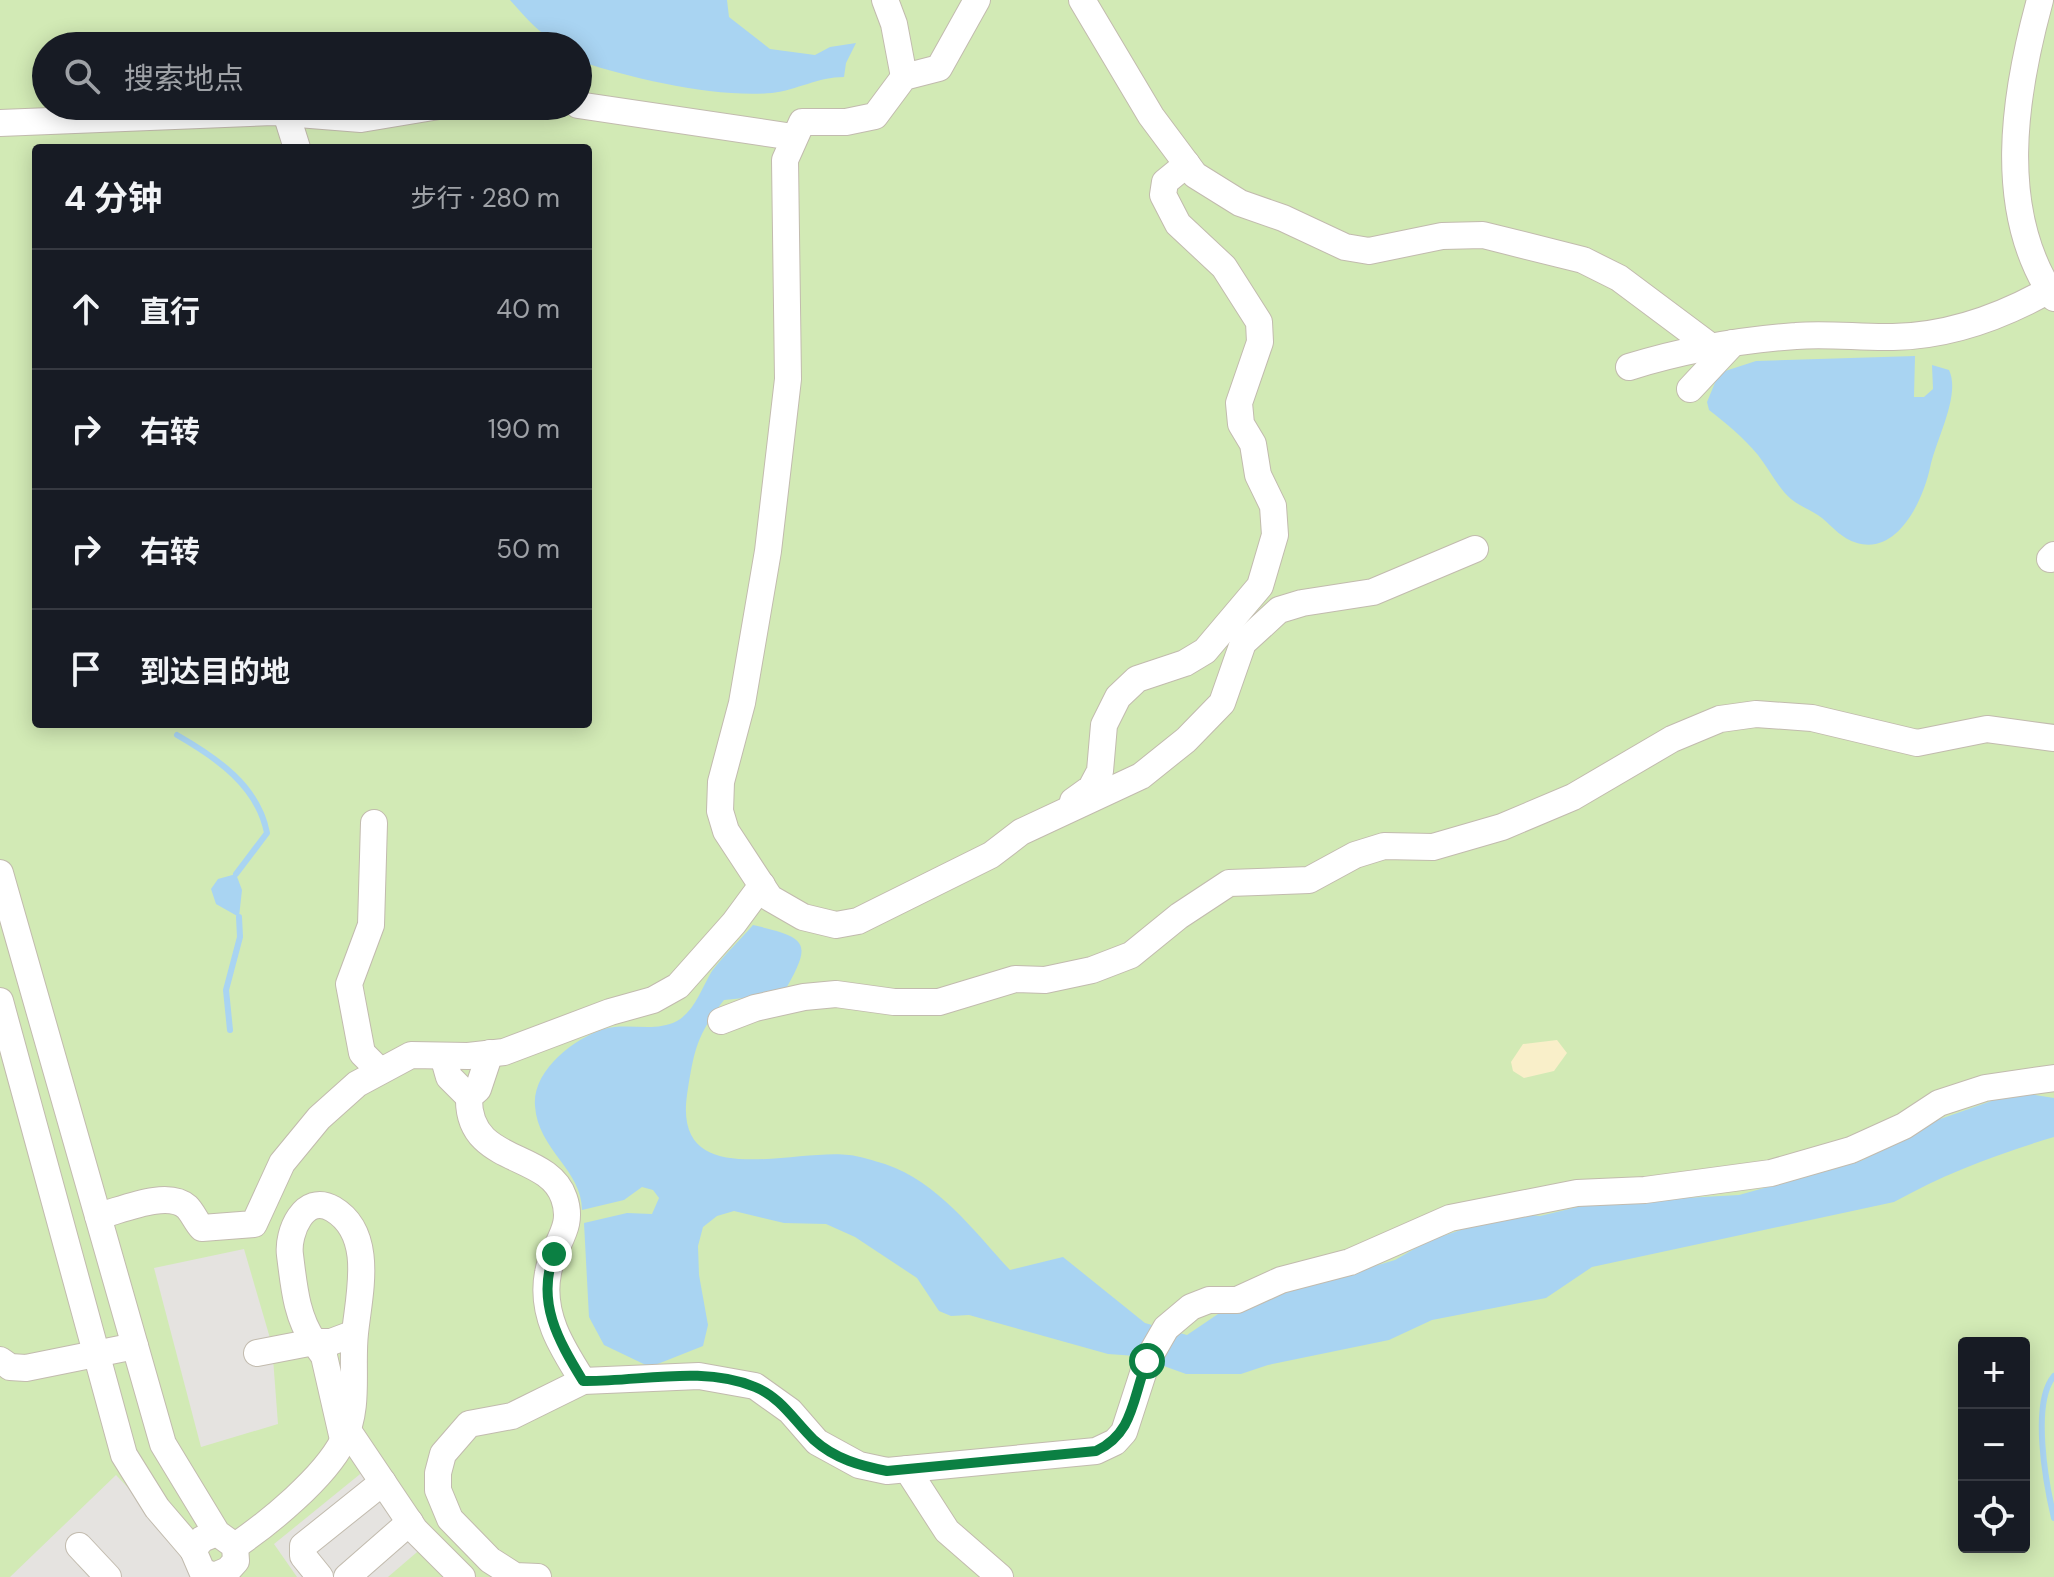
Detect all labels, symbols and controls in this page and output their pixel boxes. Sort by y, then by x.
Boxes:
search box [32,32,592,120]
icon: search [60,54,104,98]
text: 搜索地点 [124,59,244,98]
text: 4 分钟 [64,176,162,221]
text: 步行 · 280 m [411,181,560,215]
icon: ahead [64,287,108,331]
text: 直行 [140,292,200,331]
text: 40 m [496,292,560,326]
icon: right [64,407,108,451]
text: 右转 [140,412,200,451]
text: 190 m [488,412,560,446]
icon: right [64,527,108,571]
text: 右转 [140,532,200,571]
text: 50 m [496,532,560,566]
icon: arrive [64,647,108,691]
text: 到达目的地 [140,652,290,691]
route end [536,1236,572,1272]
map controls [1958,1337,2030,1553]
button: + [1958,1337,2030,1409]
route start [1129,1343,1165,1379]
button: − [1958,1409,2030,1481]
button: locate [1958,1481,2030,1553]

